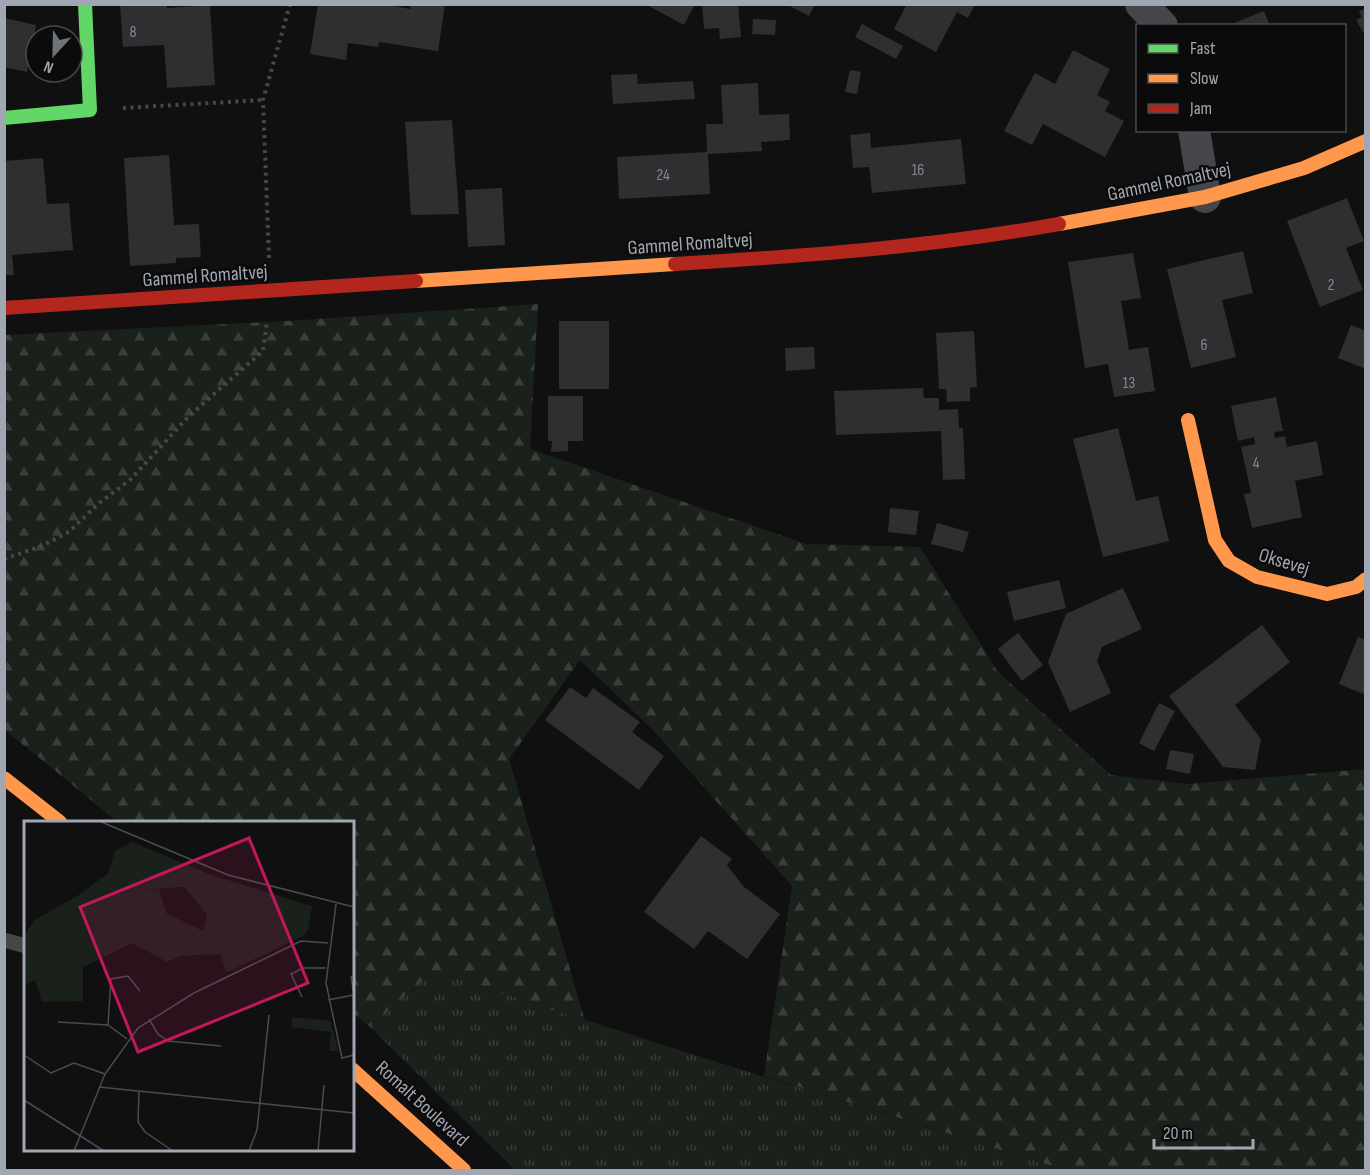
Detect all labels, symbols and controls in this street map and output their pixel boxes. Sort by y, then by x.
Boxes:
house number: 8 [129,23,137,42]
north arrow [24,24,84,84]
legend [1136,24,1346,132]
text: Fast [1190,38,1216,59]
text: N [41,56,56,77]
text: Slow [1190,68,1219,89]
text: Jam [1189,98,1212,119]
street label: Gammel Romaltvej [1105,157,1233,207]
house number: 16 [912,161,924,180]
house number: 24 [656,166,670,185]
street label: Gammel Romaltvej [627,228,753,260]
street label: Gammel Romaltvej [142,260,268,292]
house number: 2 [1328,276,1334,295]
house number: 6 [1200,336,1208,355]
house number: 13 [1123,374,1135,393]
house number: 4 [1253,454,1260,473]
street label: Oksevej [1256,543,1312,581]
inset map [24,821,354,1151]
street label: Romalt Boulevard [371,1056,473,1152]
scale bar [1154,1112,1253,1150]
text: 20 m [1163,1123,1193,1144]

